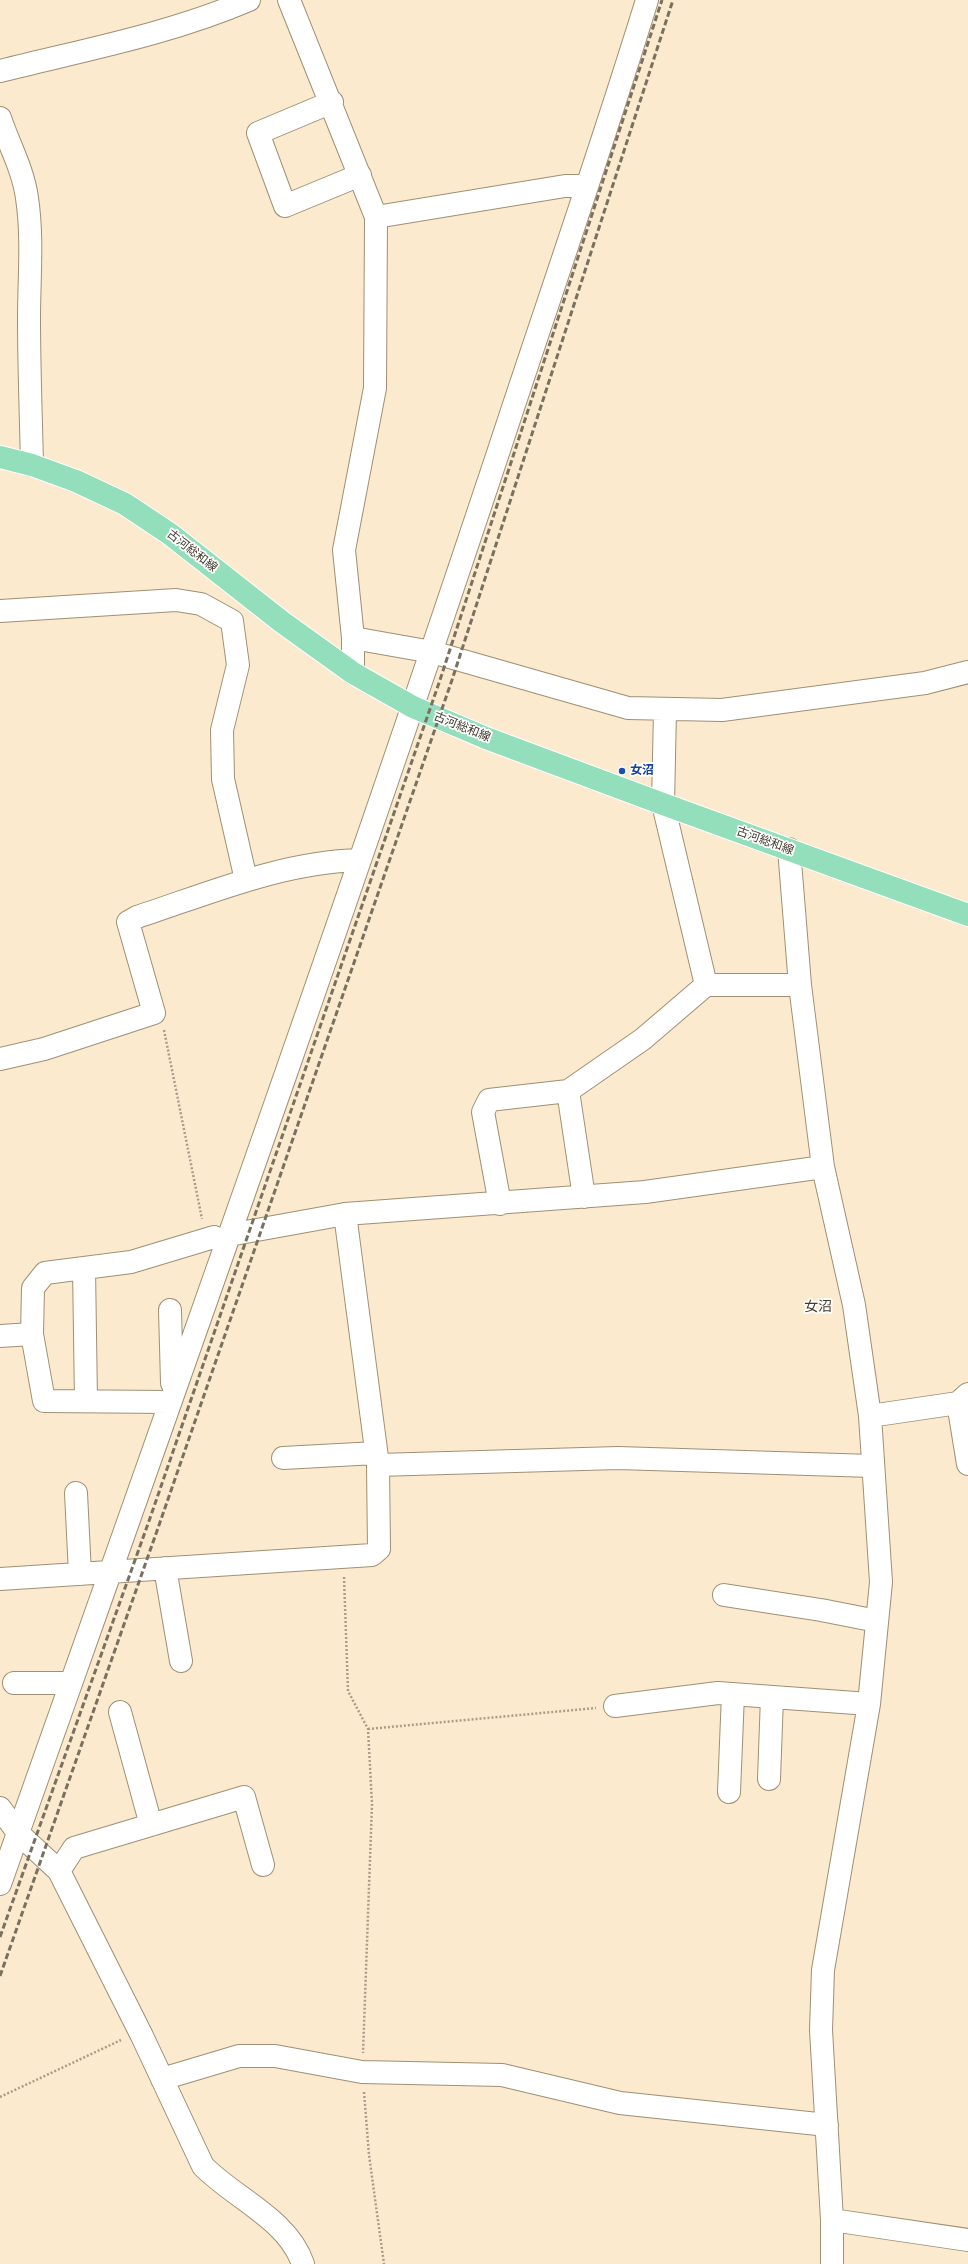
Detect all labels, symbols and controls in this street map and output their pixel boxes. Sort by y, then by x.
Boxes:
street label: 古河総和線 [164,527,220,575]
street label: 古河総和線 [431,709,493,745]
place label: 女沼 [630,764,654,778]
marker: 女沼 [617,766,627,776]
street label: 古河総和線 [734,824,796,858]
district label: 女沼 [804,1299,832,1315]

